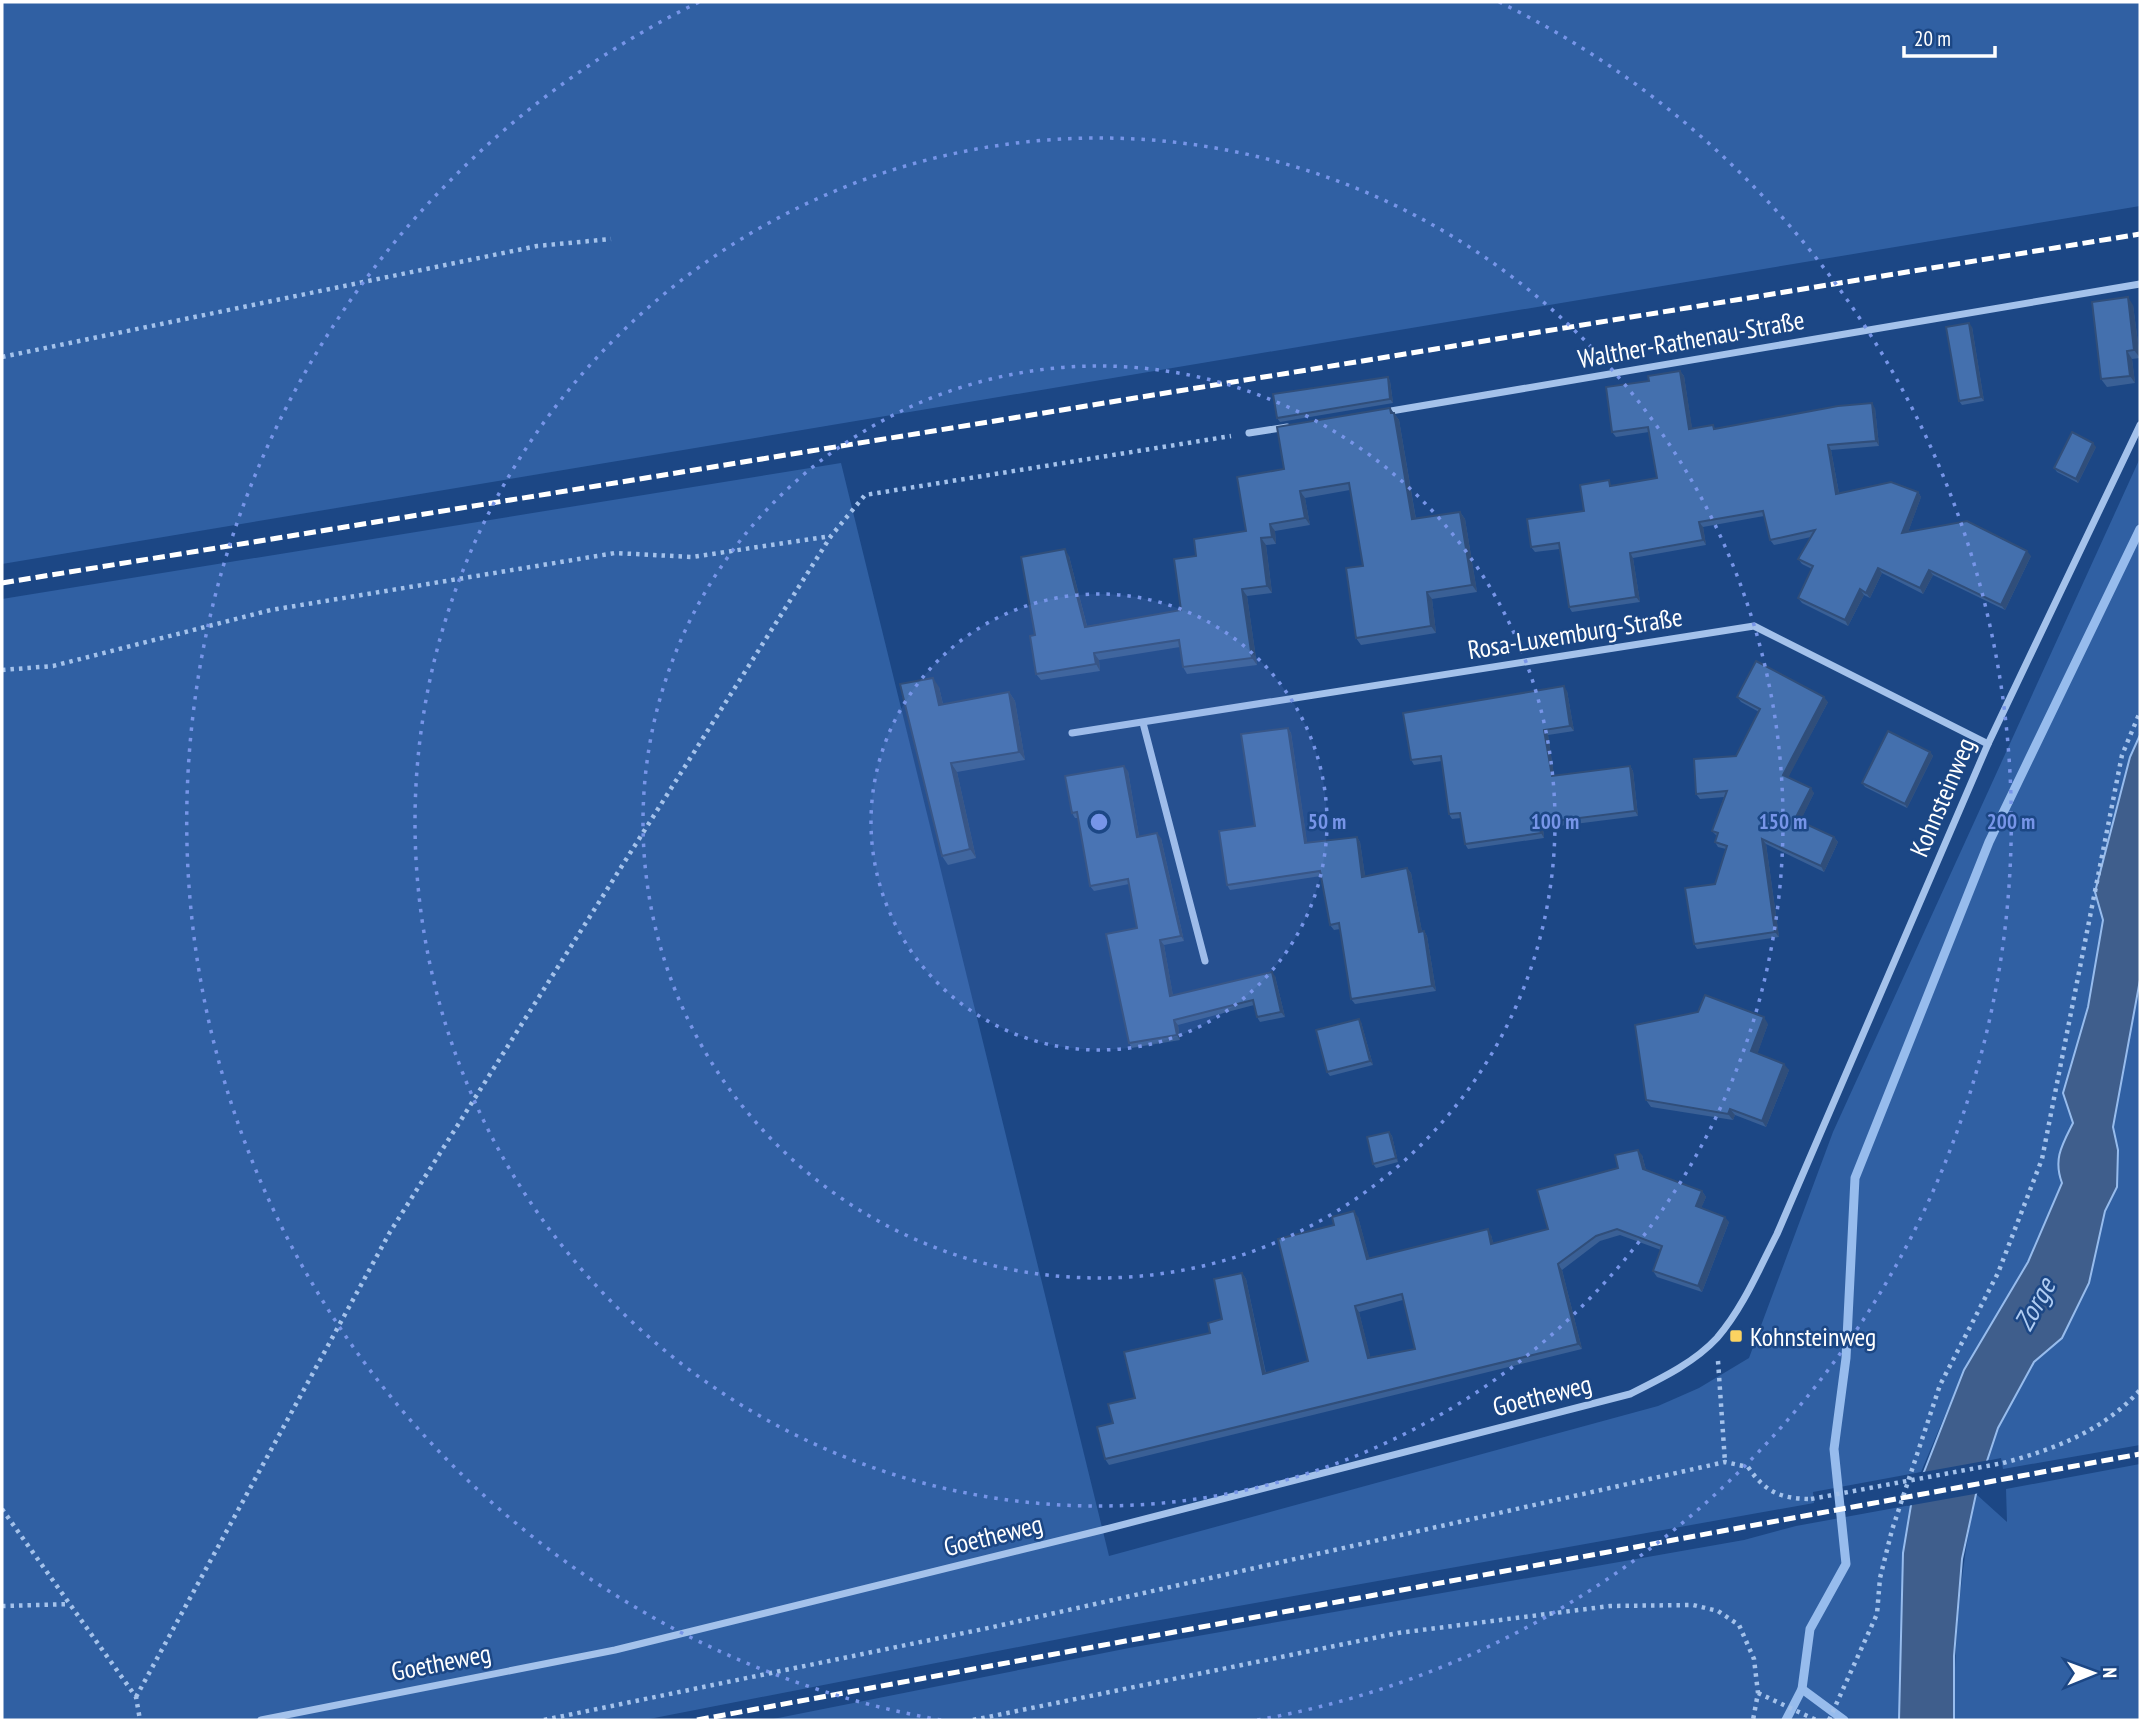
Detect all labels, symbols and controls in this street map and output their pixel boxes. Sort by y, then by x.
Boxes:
scale bar [1904,14,1995,58]
text: 20 m [1914,25,1951,52]
street label: Walther-Rathenau-Straße [1575,303,1807,375]
street label: Rosa-Luxemburg-Straße [1465,600,1685,666]
street label: Kohnsteinweg [1902,732,1982,862]
text: 50 m [1308,808,1346,835]
text: 100 m [1531,808,1579,835]
text: 150 m [1759,808,1807,835]
text: 200 m [1987,808,2035,835]
centre of rings [1087,810,1111,834]
water label: Zorge [2005,1269,2065,1337]
place label: Kohnsteinweg [1750,1320,1876,1353]
marker: Kohnsteinweg [1728,1328,1744,1344]
street label: Goetheweg [1489,1367,1595,1423]
street label: Goetheweg [940,1507,1046,1563]
street label: Goetheweg [388,1636,494,1688]
north arrow [2058,1638,2128,1708]
text: N [2098,1667,2122,1678]

